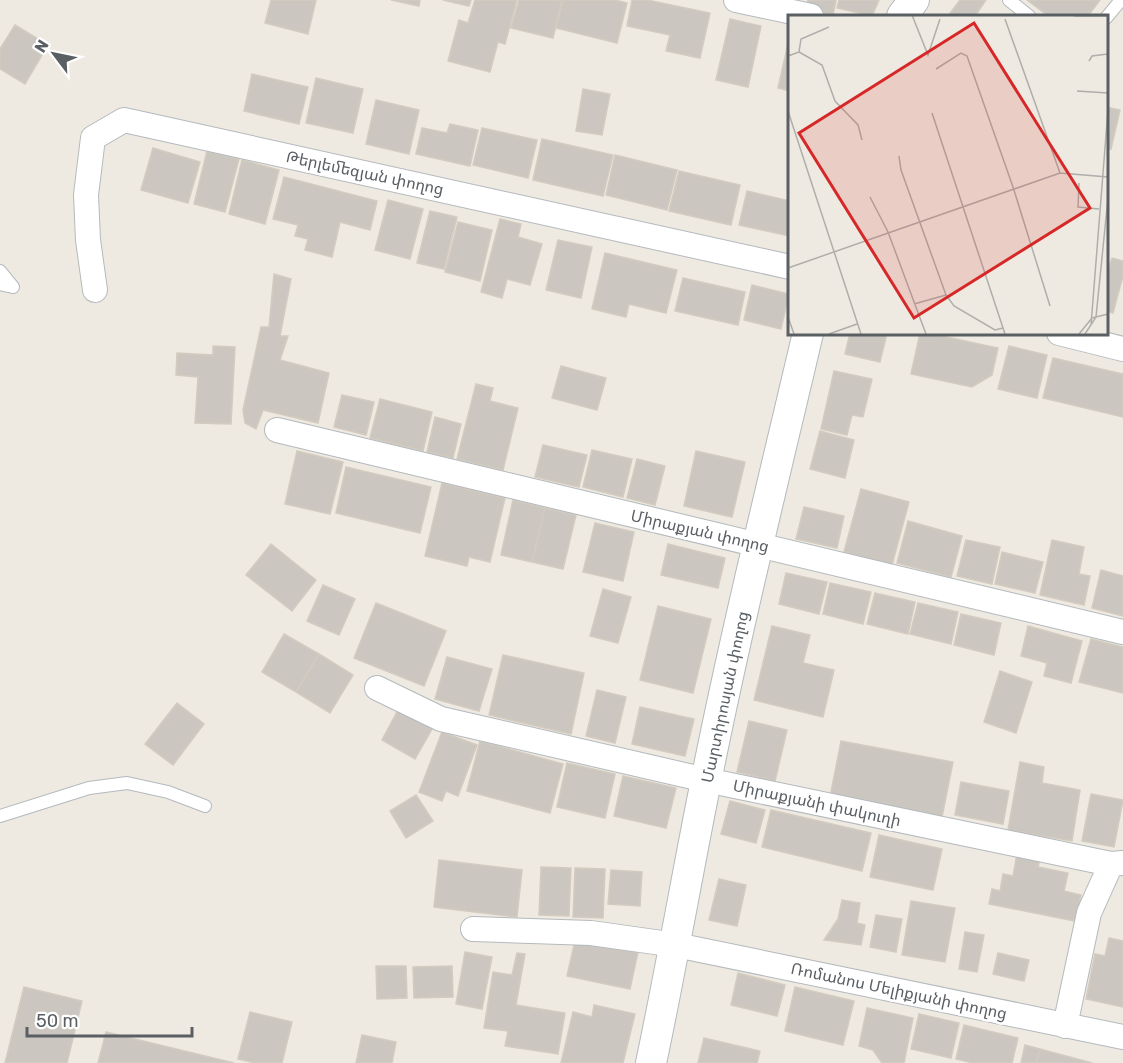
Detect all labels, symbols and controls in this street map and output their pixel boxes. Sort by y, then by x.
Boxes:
inset map [788,15,1108,334]
north arrow [24,24,84,84]
text: N [31,36,53,56]
street label: Թերլեմեզյան փողոց [284,147,446,199]
street label: Միրաքյան փողոց [629,506,771,556]
street label: Մարտիրոսյան փողոց [698,609,752,785]
street label: Միրաքյանի փակուղի [731,776,903,830]
street label: Ռոմանոս Մելիքյանի փողոց [789,959,1009,1023]
scale bar [27,1000,192,1038]
text: 50 m [36,1010,79,1032]

